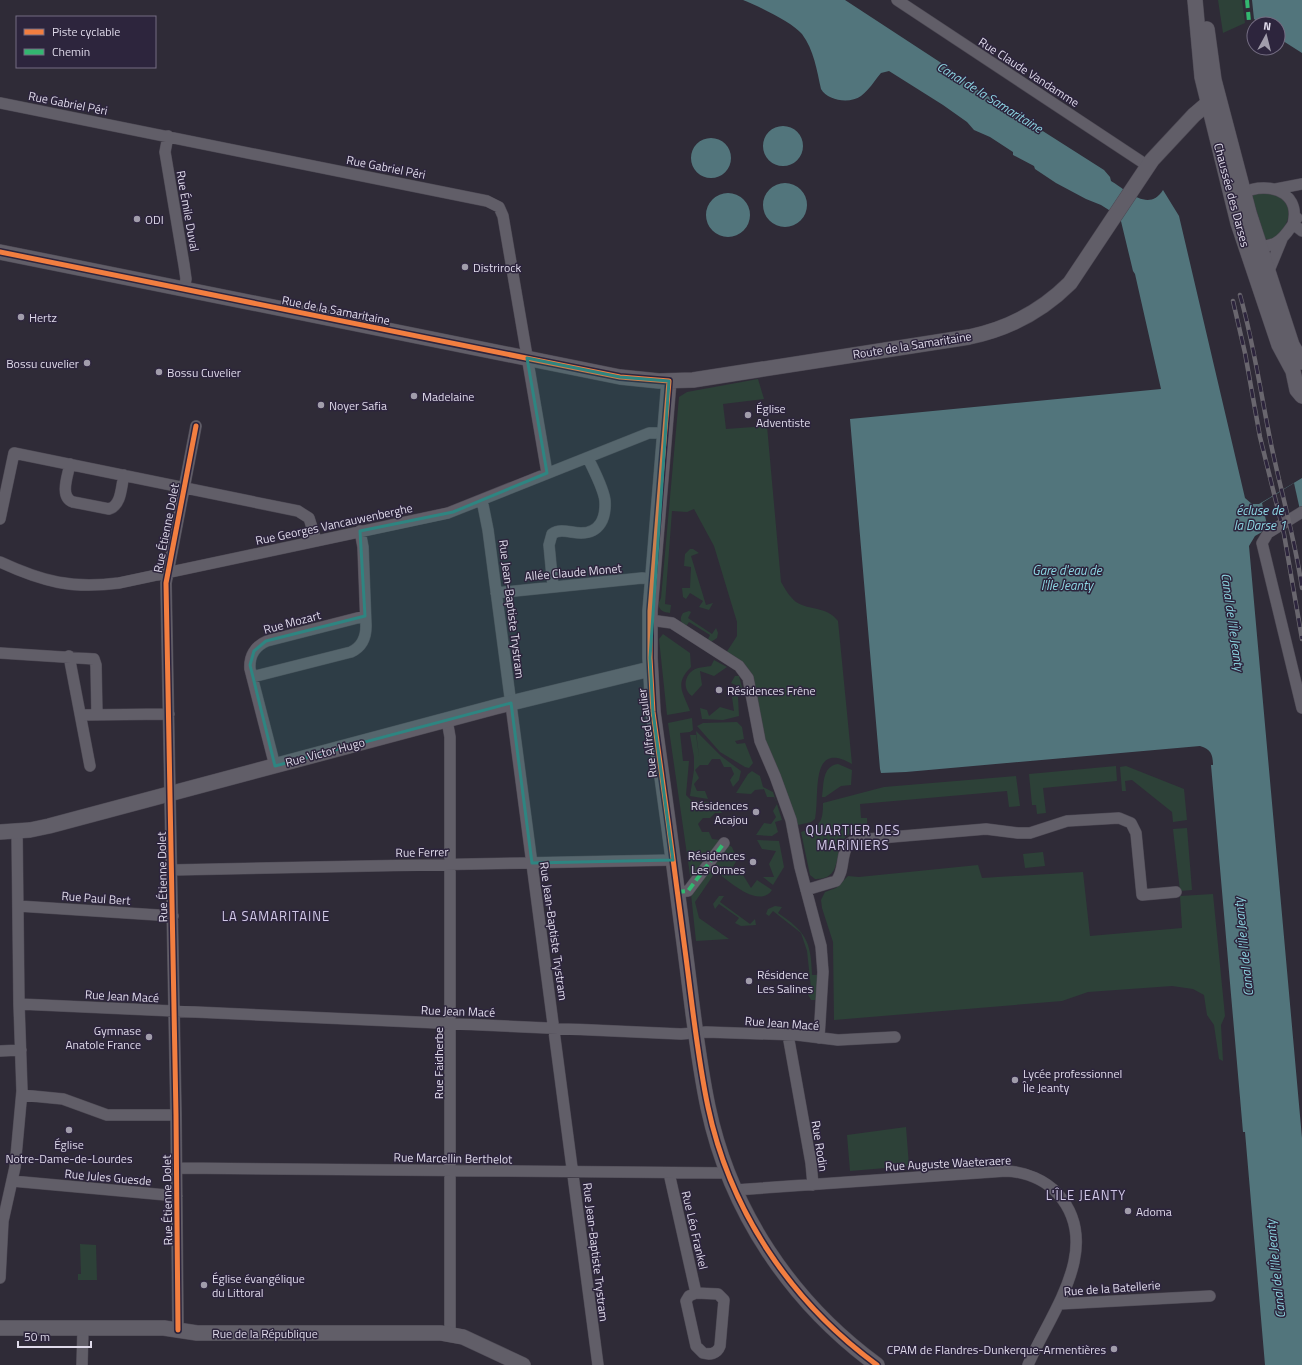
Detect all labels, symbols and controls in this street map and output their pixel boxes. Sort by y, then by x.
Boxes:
legend [16,16,156,68]
north arrow [1246,16,1286,56]
text: N [1262,18,1272,34]
text: Piste cyclable [52,22,120,41]
street label: Rue Claude Vandamme [975,32,1083,112]
text: Chemin [52,42,90,61]
water label: Canal de la Samaritaine [933,56,1048,138]
street label: Rue Gabriel Péri [27,86,109,120]
street label: Chaussée des Darses [1209,141,1255,250]
street label: Rue Gabriel Péri [345,150,427,184]
street label: Rue Émile Duval [172,169,204,253]
place label: ODI [145,210,164,229]
marker: ODI [132,214,142,224]
place label: Distrirock [473,258,522,277]
marker: Distrirock [460,262,470,272]
street label: Rue de la Samaritaine [280,290,392,330]
place label: Hertz [29,308,57,327]
marker: Hertz [16,312,26,322]
street label: Route de la Samaritaine [851,326,973,364]
place label: Bossu cuvelier [6,354,79,373]
marker: Bossu cuvelier [82,358,92,368]
place label: Bossu Cuvelier [167,363,241,382]
marker: Bossu Cuvelier [154,367,164,377]
place label: Madelaine [422,387,474,406]
marker: Madelaine [409,391,419,401]
place label: Noyer Safia [329,396,387,415]
place label: Église Adventiste [756,399,810,432]
marker: Noyer Safia [316,400,326,410]
marker: Église Adventiste [743,410,753,420]
street label: Rue Étienne Dolet [148,481,184,574]
street label: Rue Georges Vancauwenberghe [254,498,414,550]
water label: écluse de la Darse 1 [1234,500,1286,535]
street label: Rue Jean-Baptiste Trystram [494,538,530,680]
street label: Allée Claude Monet [524,558,623,586]
water label: Gare d'eau de l'Île Jeanty [1032,560,1103,595]
water label: Canal de l'Île Jeanty [1216,572,1250,674]
street label: Rue Mozart [261,605,324,639]
place label: Résidences Frêne [727,681,816,700]
marker: Résidences Frêne [714,685,724,695]
street label: Rue Alfred Caulier [632,687,662,779]
street label: Rue Victor Hugo [283,732,367,772]
place label: Résidences Acajou [691,796,748,829]
marker: Résidences Acajou [751,807,761,817]
district label: QUARTIER DES MARINIERS [805,820,901,855]
street label: Rue Étienne Dolet [152,831,172,922]
street label: Rue Ferrer [395,842,449,862]
place label: Résidences Les Ormes [688,846,745,879]
marker: Résidences Les Ormes [748,857,758,867]
street label: Rue Jean-Baptiste Trystram [535,860,573,1002]
street label: Rue Paul Bert [61,886,132,910]
water label: Canal de l'Île Jeanty [1228,895,1258,997]
district label: LA SAMARITAINE [222,906,330,926]
place label: Résidence Les Salines [757,965,813,998]
marker: Résidence Les Salines [744,976,754,986]
street label: Rue Jean Macé [84,985,160,1007]
street label: Rue Jean Macé [421,1000,495,1022]
street label: Rue Jean Macé [744,1011,820,1035]
place label: Gymnase Anatole France [65,1021,141,1054]
street label: Rue Faidherbe [429,1027,448,1099]
marker: Gymnase Anatole France [144,1032,154,1042]
place label: Lycée professionnel Île Jeanty [1022,1064,1122,1097]
marker: Lycée professionnel Île Jeanty [1010,1075,1020,1085]
street label: Rue Rodin [807,1119,833,1173]
marker: Église Notre-Dame-de-Lourdes [64,1125,74,1135]
place label: Église Notre-Dame-de-Lourdes [5,1135,133,1168]
street label: Rue Marcellin Berthelot [394,1147,513,1169]
street label: Rue Auguste Waeteraere [885,1150,1011,1176]
street label: Rue Étienne Dolet [157,1154,177,1245]
street label: Rue Jules Guesde [64,1164,152,1190]
street label: Rue Jean-Baptiste Trystram [578,1181,614,1323]
district label: L'ÎLE JEANTY [1046,1185,1126,1205]
street label: Rue Léo Frankel [677,1189,713,1271]
place label: Adoma [1136,1202,1172,1221]
marker: Adoma [1123,1206,1133,1216]
water label: Canal de l'Île Jeanty [1260,1217,1290,1319]
place label: Église évangélique du Littoral [212,1269,305,1302]
street label: Rue de la Batellerie [1063,1275,1161,1301]
marker: Église évangélique du Littoral [199,1280,209,1290]
scale bar [18,1323,91,1349]
street label: Rue de la République [212,1324,318,1343]
text: 50 m [24,1327,50,1346]
place label: CPAM de Flandres-Dunkerque-Armentières [887,1340,1106,1359]
marker: CPAM de Flandres-Dunkerque-Armentières [1109,1344,1119,1354]

